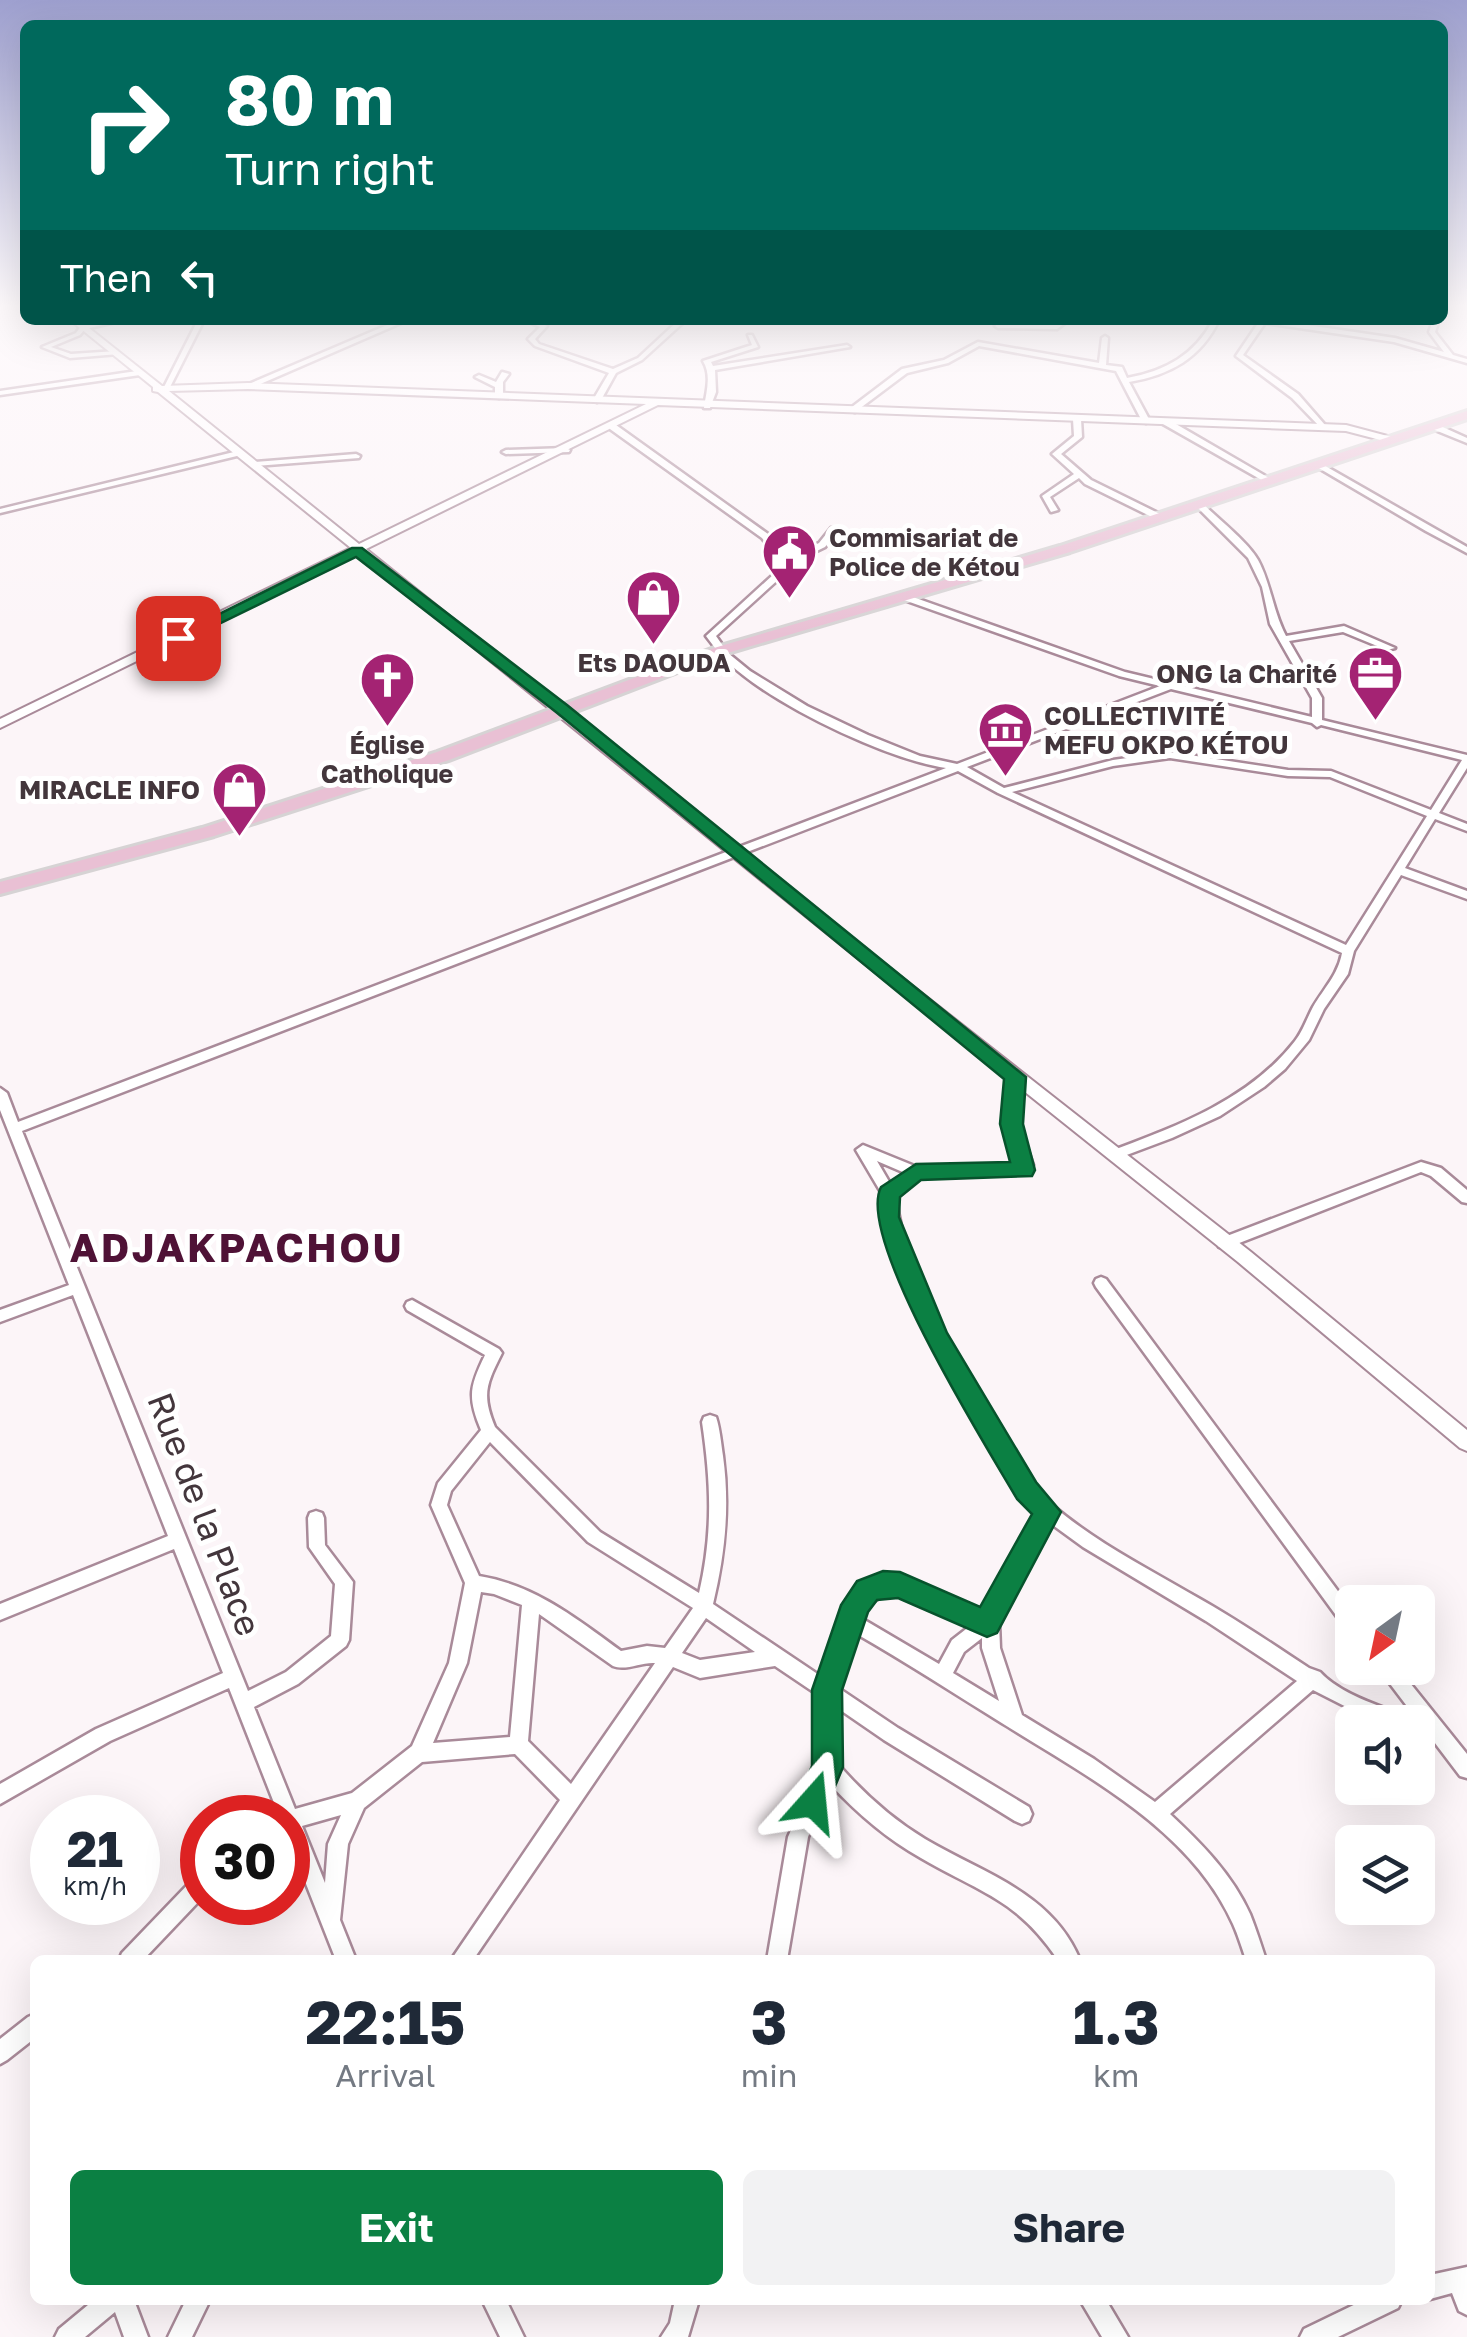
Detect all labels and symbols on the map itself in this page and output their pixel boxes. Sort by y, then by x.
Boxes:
public building icon: Commisariat de Police de Kétou [760,521,820,600]
place label: Commisariat de Police de Kétou [829,522,1020,582]
shop icon: Ets DAOUDA [624,567,684,646]
pin [136,596,221,681]
office icon: ONG la Charité [1346,643,1406,722]
place label: Ets DAOUDA [577,647,731,678]
church icon: Église Catholique [357,650,417,729]
place label: ONG la Charité [1156,658,1337,689]
museum icon: COLLECTIVITÉ MEFU OKPO KÉTOU [975,699,1035,778]
place label: COLLECTIVITÉ MEFU OKPO KÉTOU [1044,700,1289,760]
place label: Église Catholique [321,729,453,789]
shop icon: MIRACLE INFO [209,759,269,838]
place label: MIRACLE INFO [19,774,200,805]
district label: ADJAKPACHOU [70,1223,404,1271]
street label: Rue de la Place [139,1387,271,1641]
north arrow [1335,1585,1435,1685]
position arrow [761,1750,865,1854]
speed limit sign: 30 [180,1795,310,1925]

